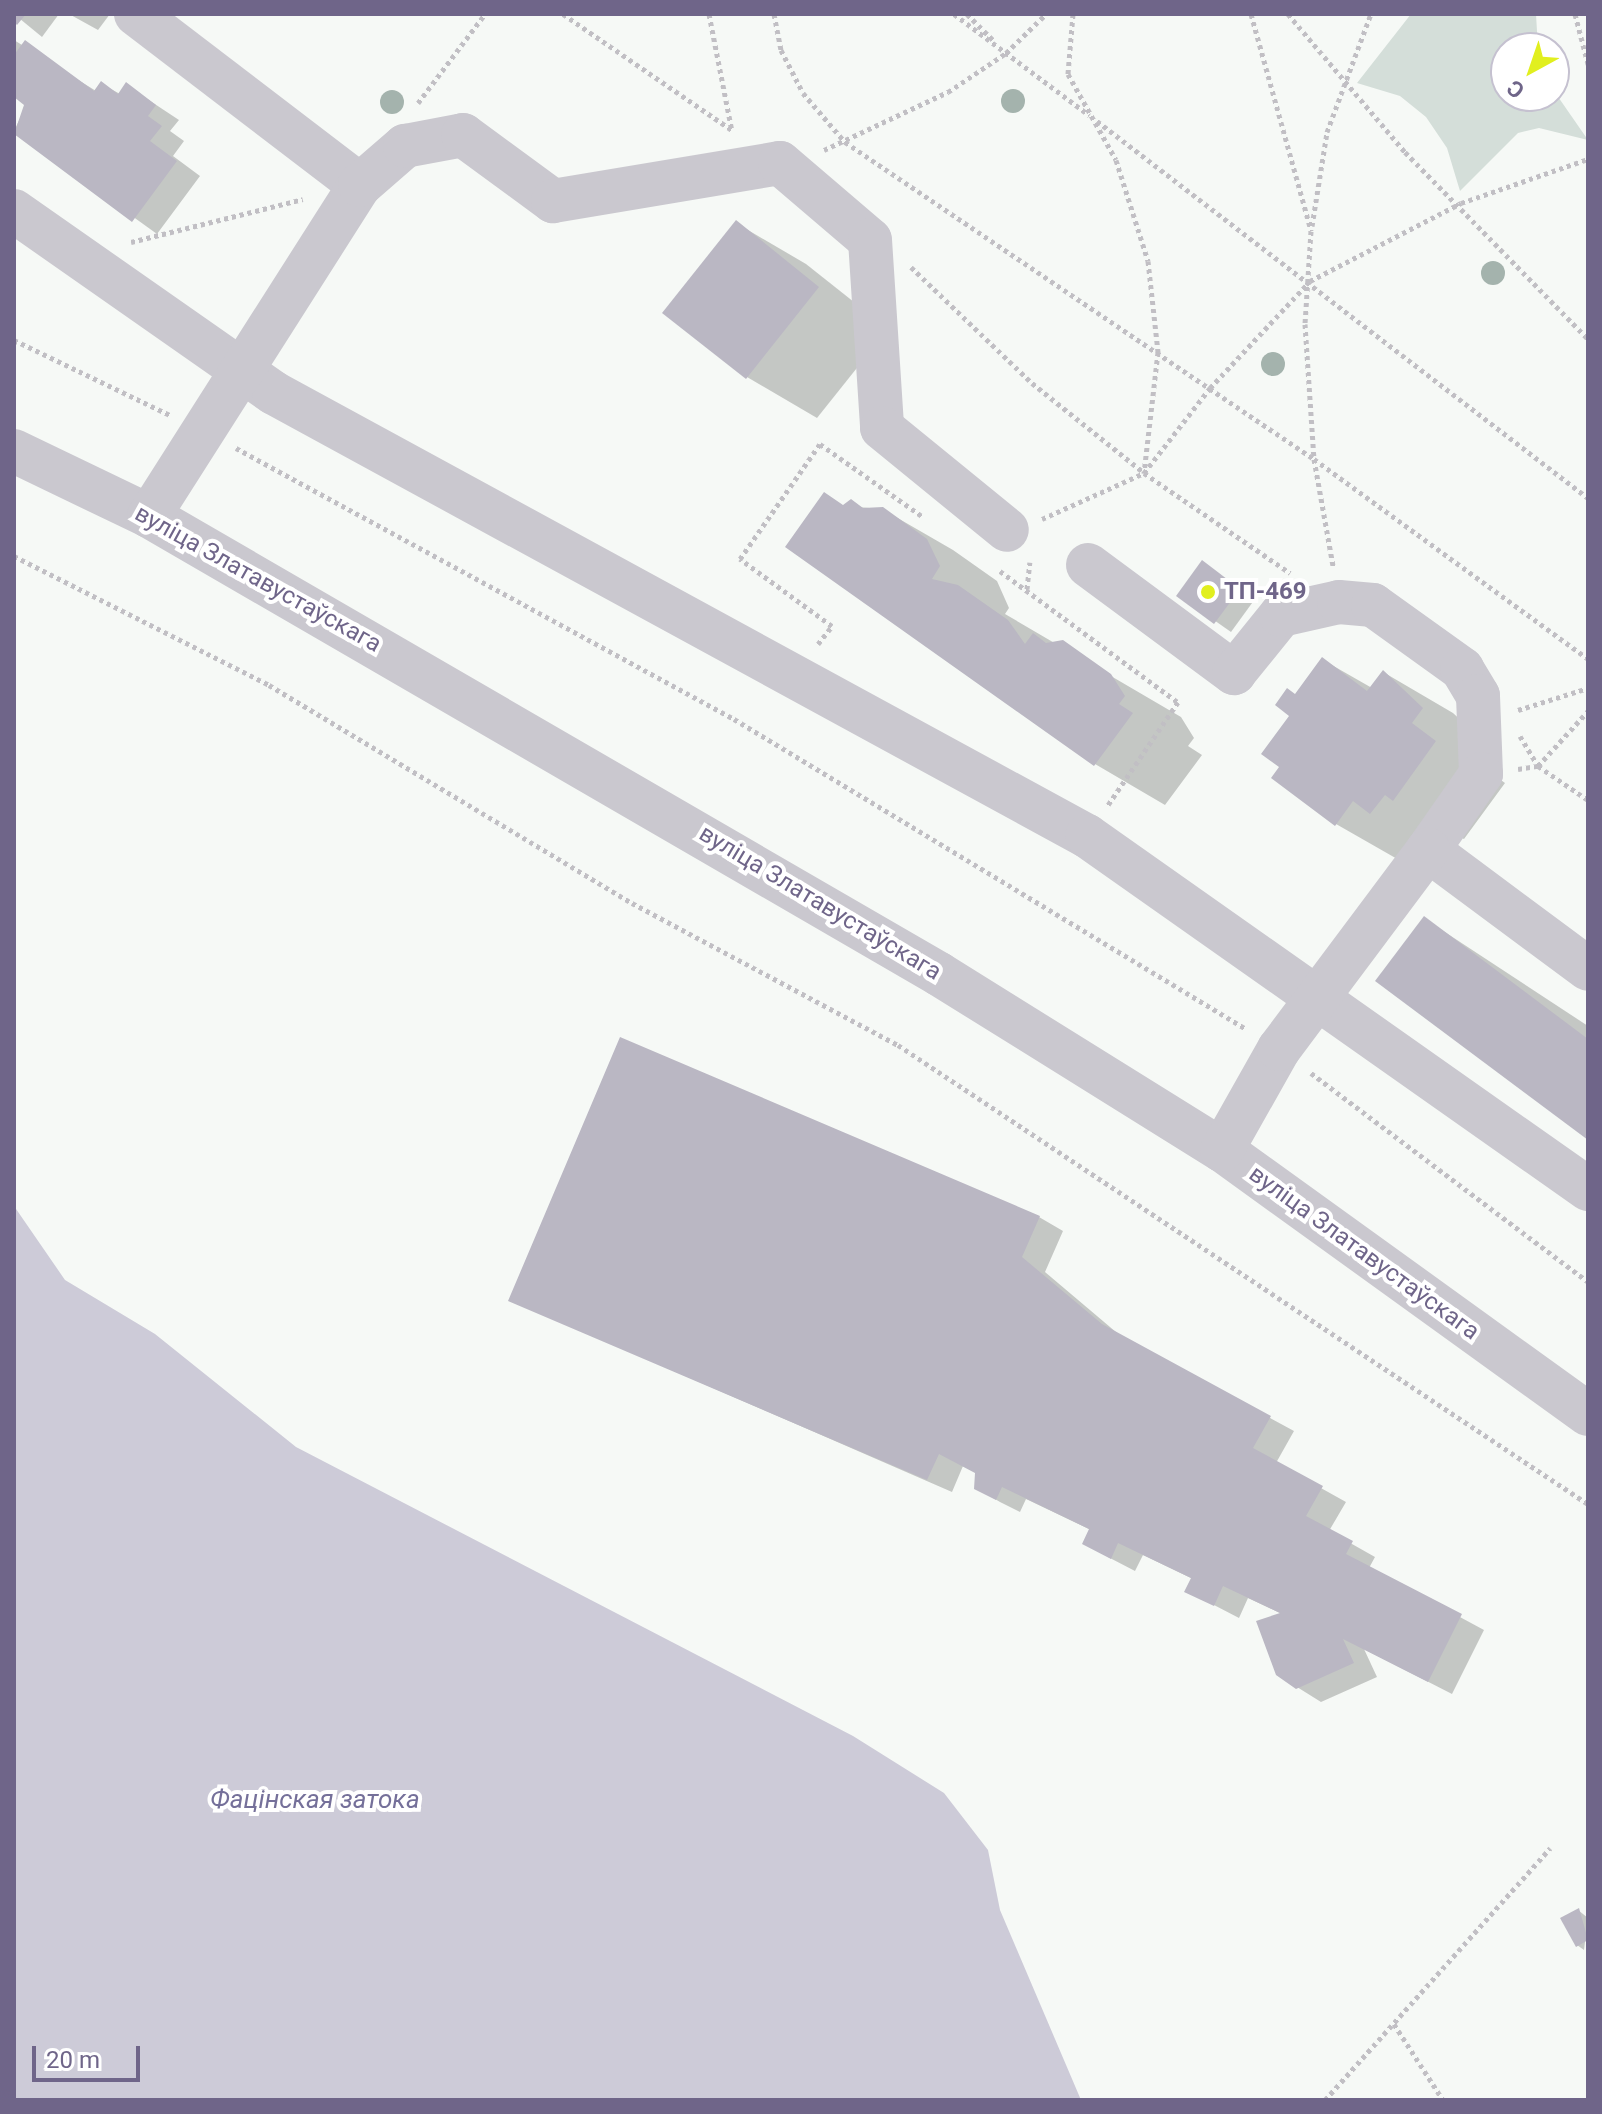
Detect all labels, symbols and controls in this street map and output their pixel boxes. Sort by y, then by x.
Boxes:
north arrow [1490,32,1570,112]
text: С [1502,75,1529,103]
street label: вуліца Златавустаўскага [130,499,386,659]
place label: ТП-469 [1224,578,1307,606]
marker: ТП-469 [1199,583,1217,601]
street label: вуліца Златавустаўскага [694,819,946,987]
street label: вуліца Златавустаўскага [1243,1160,1485,1346]
water label: Фацінская затока [210,1784,420,1816]
scale bar [36,2030,144,2080]
text: 20 m [46,2046,100,2074]

